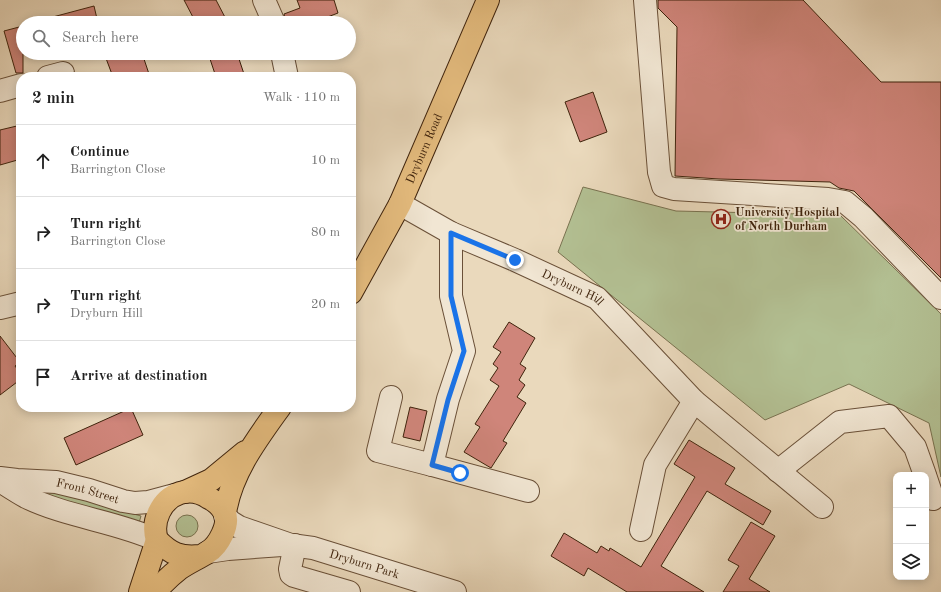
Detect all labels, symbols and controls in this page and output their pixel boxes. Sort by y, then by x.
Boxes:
search box [16,16,356,60]
icon: search [30,27,52,49]
text: Search here [62,31,139,46]
text: 2 min [32,90,75,107]
text: Walk · 110 m [263,91,340,104]
street label: Dryburn Road [405,112,445,186]
text: Continue [70,145,129,160]
icon: ahead [32,150,54,172]
text: 10 m [311,154,340,167]
text: Barrington Close [70,163,166,176]
place label: University Hospital of North Durham [735,207,840,233]
hospital icon: University Hospital of North Durham [710,208,732,230]
text: Turn right [70,217,141,232]
icon: right [32,222,54,244]
text: 80 m [311,226,340,239]
text: Barrington Close [70,235,166,248]
route end [506,251,524,269]
street label: Dryburn Hill [539,268,606,308]
text: Turn right [70,289,141,304]
icon: right [32,294,54,316]
text: 20 m [311,298,340,311]
text: Dryburn Hill [70,307,143,320]
icon: arrive [32,366,54,388]
text: Arrive at destination [70,369,208,384]
route start [451,464,469,482]
map controls [893,472,929,580]
button: + [893,472,929,508]
street label: Front Street [55,477,120,506]
button: − [893,508,929,544]
button: layers [893,544,929,580]
street label: Dryburn Park [328,548,401,581]

